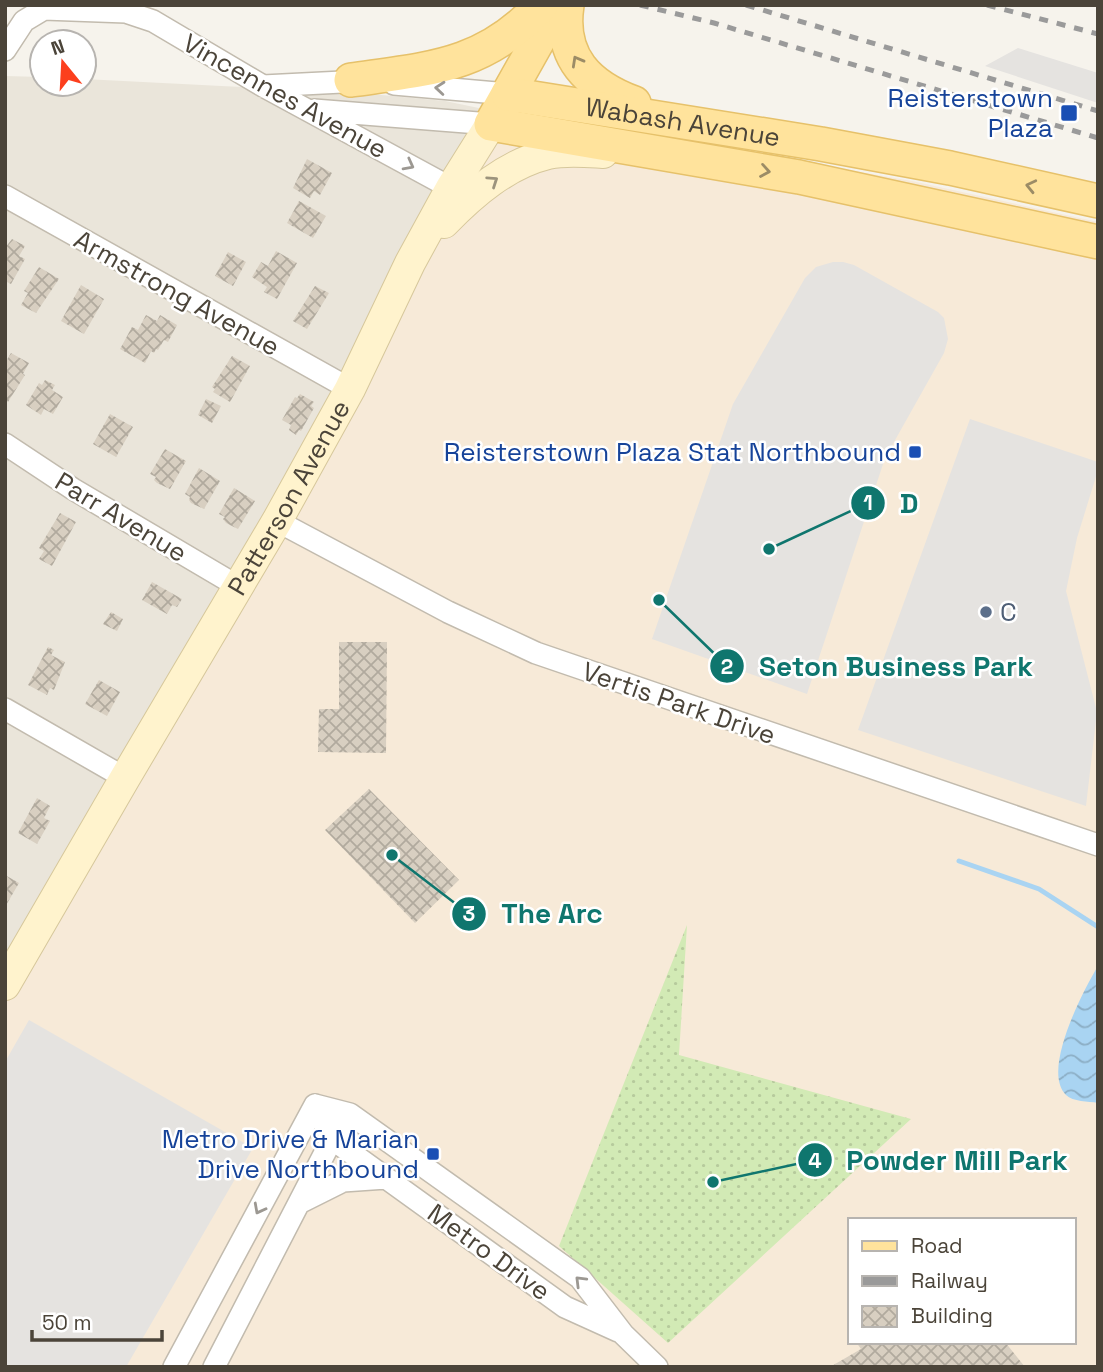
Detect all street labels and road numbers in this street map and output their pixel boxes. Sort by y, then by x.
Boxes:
street label: Vincennes Avenue [177,26,393,166]
street label: Wabash Avenue [583,90,783,154]
street label: Armstrong Avenue [68,222,286,364]
street label: Patterson Avenue [220,394,358,602]
street label: Parr Avenue [49,464,193,570]
street label: Vertis Park Drive [578,654,780,752]
street label: Metro Drive [421,1196,557,1308]

